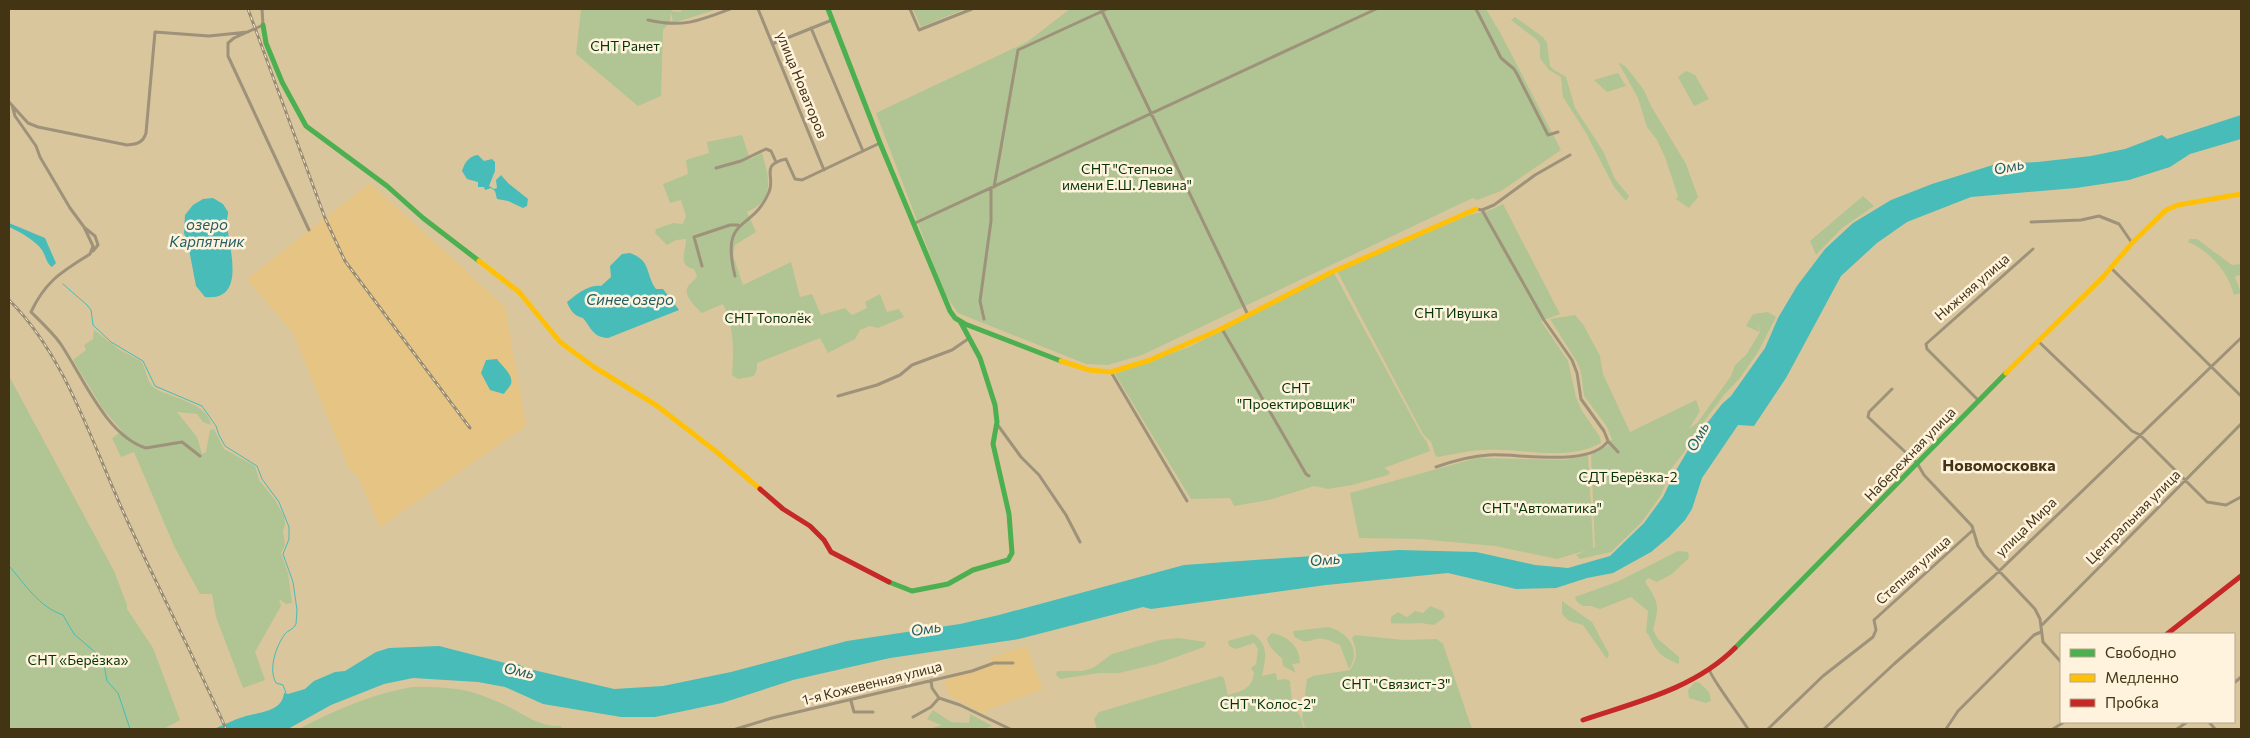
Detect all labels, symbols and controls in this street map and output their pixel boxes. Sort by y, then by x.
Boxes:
street label: улица Новаторов [773,29,832,141]
park label: СНТ Ранет [590,37,660,54]
water label: Омь [1992,154,2026,178]
park label: СНТ "Степное имени Е.Ш. Левина" [1062,160,1192,193]
water label: озеро Карпятник [169,215,246,250]
street label: Нижняя улица [1931,250,2012,324]
water label: Синее озеро [586,290,674,308]
park label: СНТ Ивушка [1414,304,1498,321]
park label: СНТ Тополёк [724,309,812,326]
park label: СНТ "Проектировщик" [1237,379,1355,412]
street label: Набережная улица [1861,403,1959,504]
water label: Омь [1682,418,1713,454]
district label: Новомосковка [1942,455,2056,474]
street label: Центральная улица [2082,466,2184,568]
park label: СДТ Берёзка-2 [1579,468,1678,485]
street label: улица Мира [1992,493,2060,560]
park label: СНТ "Автоматика" [1482,499,1602,516]
street label: Степная улица [1872,532,1954,608]
water label: Омь [1309,549,1341,569]
water label: Омь [909,617,943,639]
legend [2060,633,2235,723]
text: Свободно [2105,643,2176,661]
park label: СНТ «Берёзка» [28,651,128,668]
street label: 1-я Кожевенная улица [800,657,944,708]
water label: Омь [502,658,536,682]
text: Медленно [2105,668,2179,686]
park label: СНТ "Связист-3" [1342,675,1450,692]
text: Пробка [2105,693,2159,711]
park label: СНТ "Колос-2" [1220,695,1316,712]

